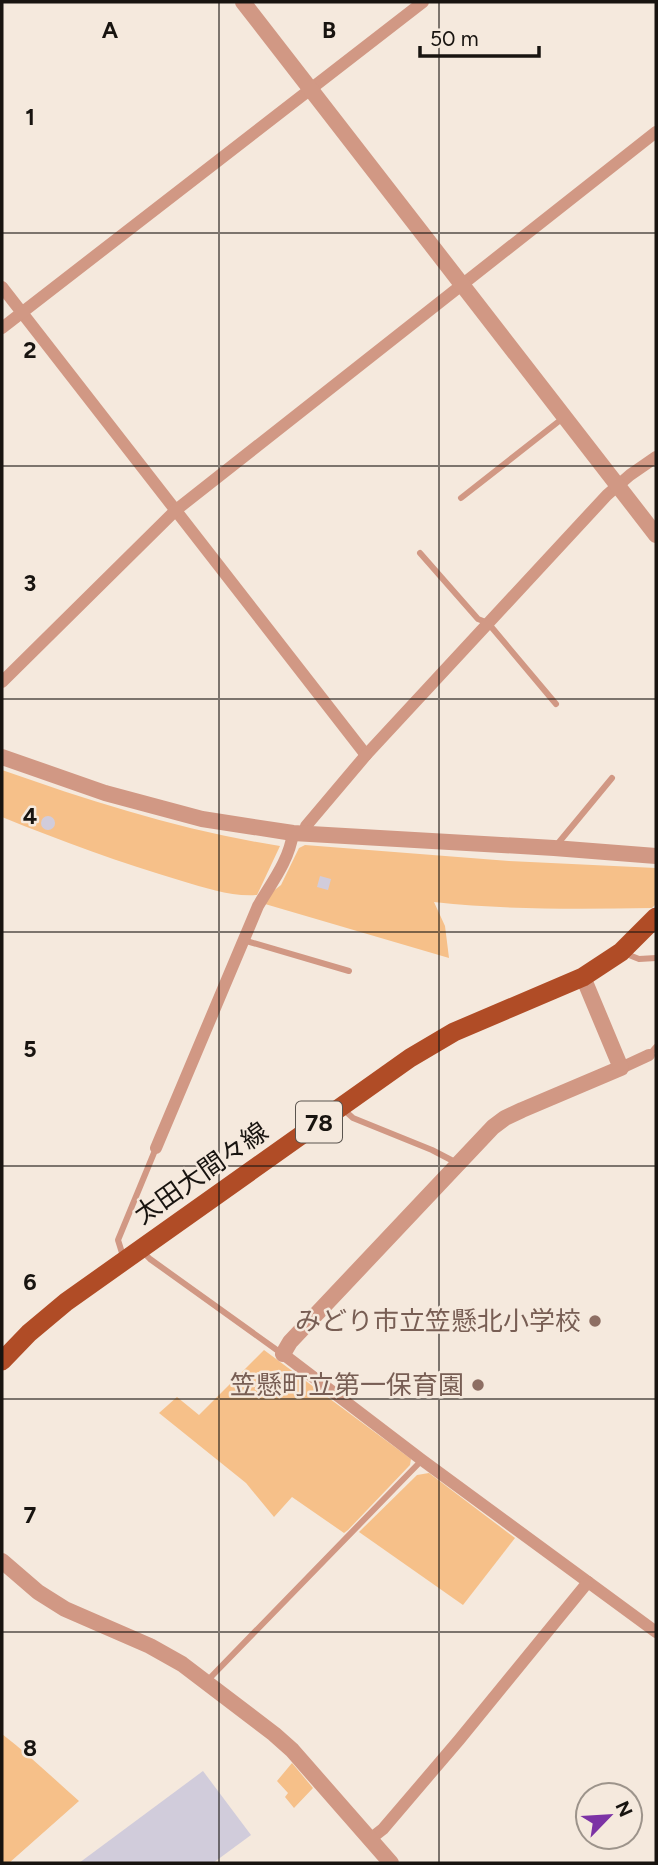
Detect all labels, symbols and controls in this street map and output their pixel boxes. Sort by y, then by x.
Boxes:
scale bar [420,14,539,58]
text: A [102,16,119,44]
text: B [322,16,336,44]
text: 50 m [430,26,479,51]
text: 1 [25,103,35,131]
text: 2 [23,336,37,364]
text: 3 [24,569,36,597]
text: 4 [23,802,37,830]
text: 5 [23,1035,37,1063]
road number: 78 [296,1102,342,1142]
street label: 太田大間々線 [128,1115,274,1231]
text: 6 [23,1268,37,1296]
place label: みどり市立笠懸北小学校 [295,1305,581,1337]
marker: みどり市立笠懸北小学校 [587,1313,603,1329]
place label: 笠懸町立第一保育園 [230,1369,464,1401]
marker: 笠懸町立第一保育園 [470,1377,486,1393]
text: 7 [24,1501,37,1529]
text: 8 [23,1734,37,1762]
north arrow [574,1781,644,1851]
text: N [610,1798,637,1821]

